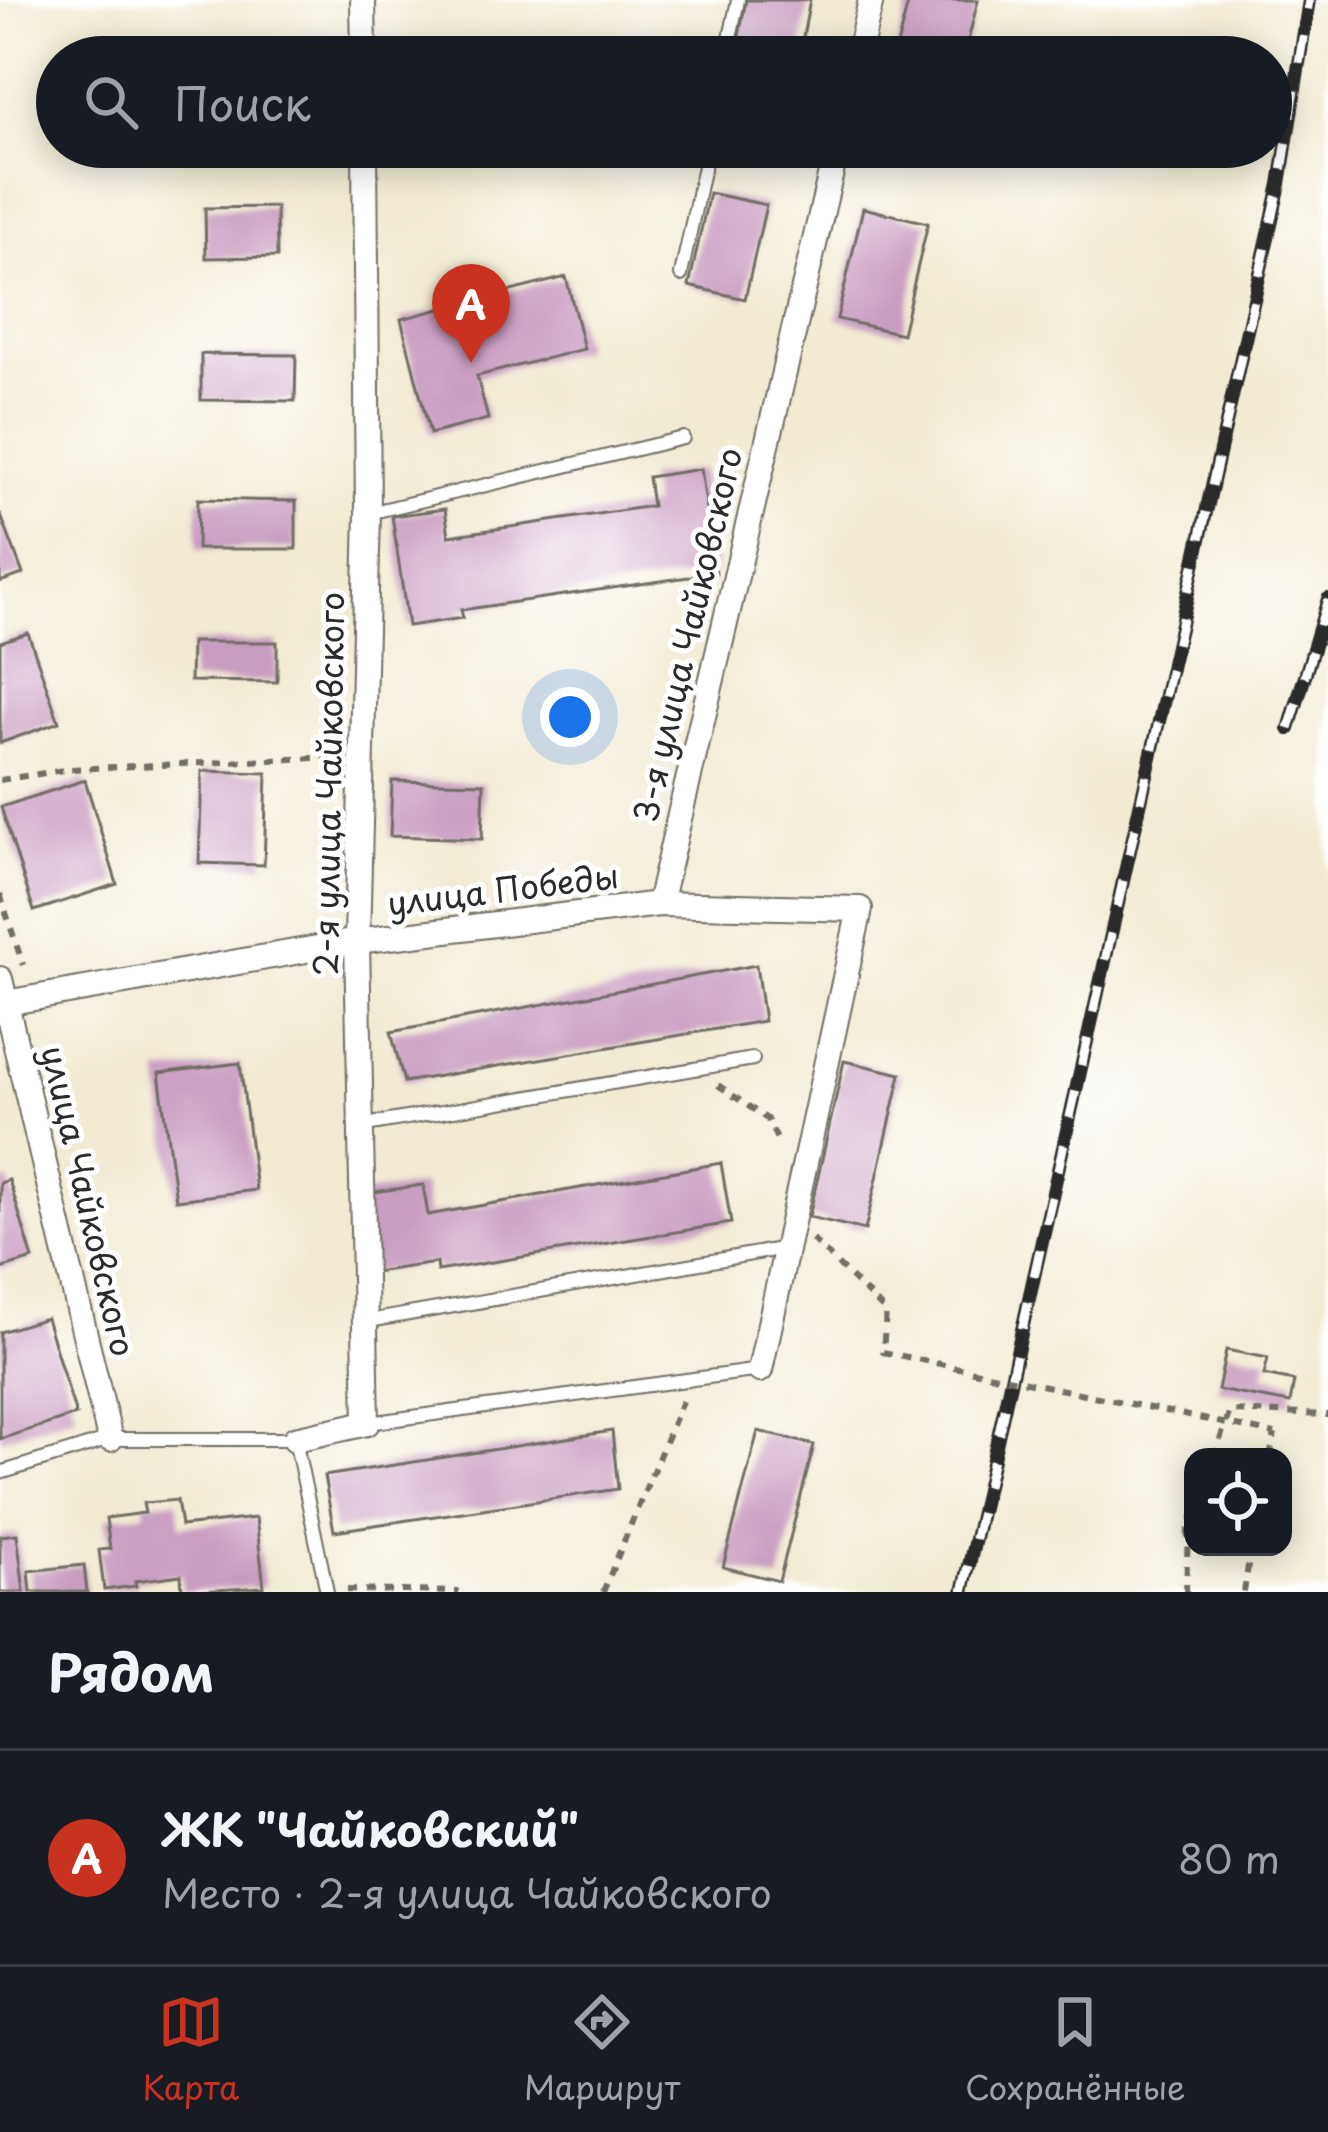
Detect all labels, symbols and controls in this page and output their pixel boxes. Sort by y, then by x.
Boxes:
search box [36,36,1292,168]
text: Поиск [174,68,311,136]
icon: search [78,69,144,135]
pin: A [432,264,510,363]
street label: 3-я улица Чайковского [619,442,753,827]
street label: 2-я улица Чайковского [299,591,355,976]
your location [540,687,600,747]
street label: улица Победы [384,849,621,927]
street label: улица Чайковского [30,1040,150,1361]
map controls [1184,1448,1292,1556]
button: locate [1184,1448,1292,1556]
text: Рядом [48,1632,214,1709]
text: ЖК "Чайковский" [162,1794,579,1862]
text: A [72,1828,102,1887]
text: 80 m [1178,1828,1280,1887]
text: Место · 2-я улица Чайковского [162,1862,772,1921]
tab: Карта [142,1989,239,2111]
tab: Маршрут [524,1989,680,2111]
tab: Сохранённые [965,1989,1186,2111]

